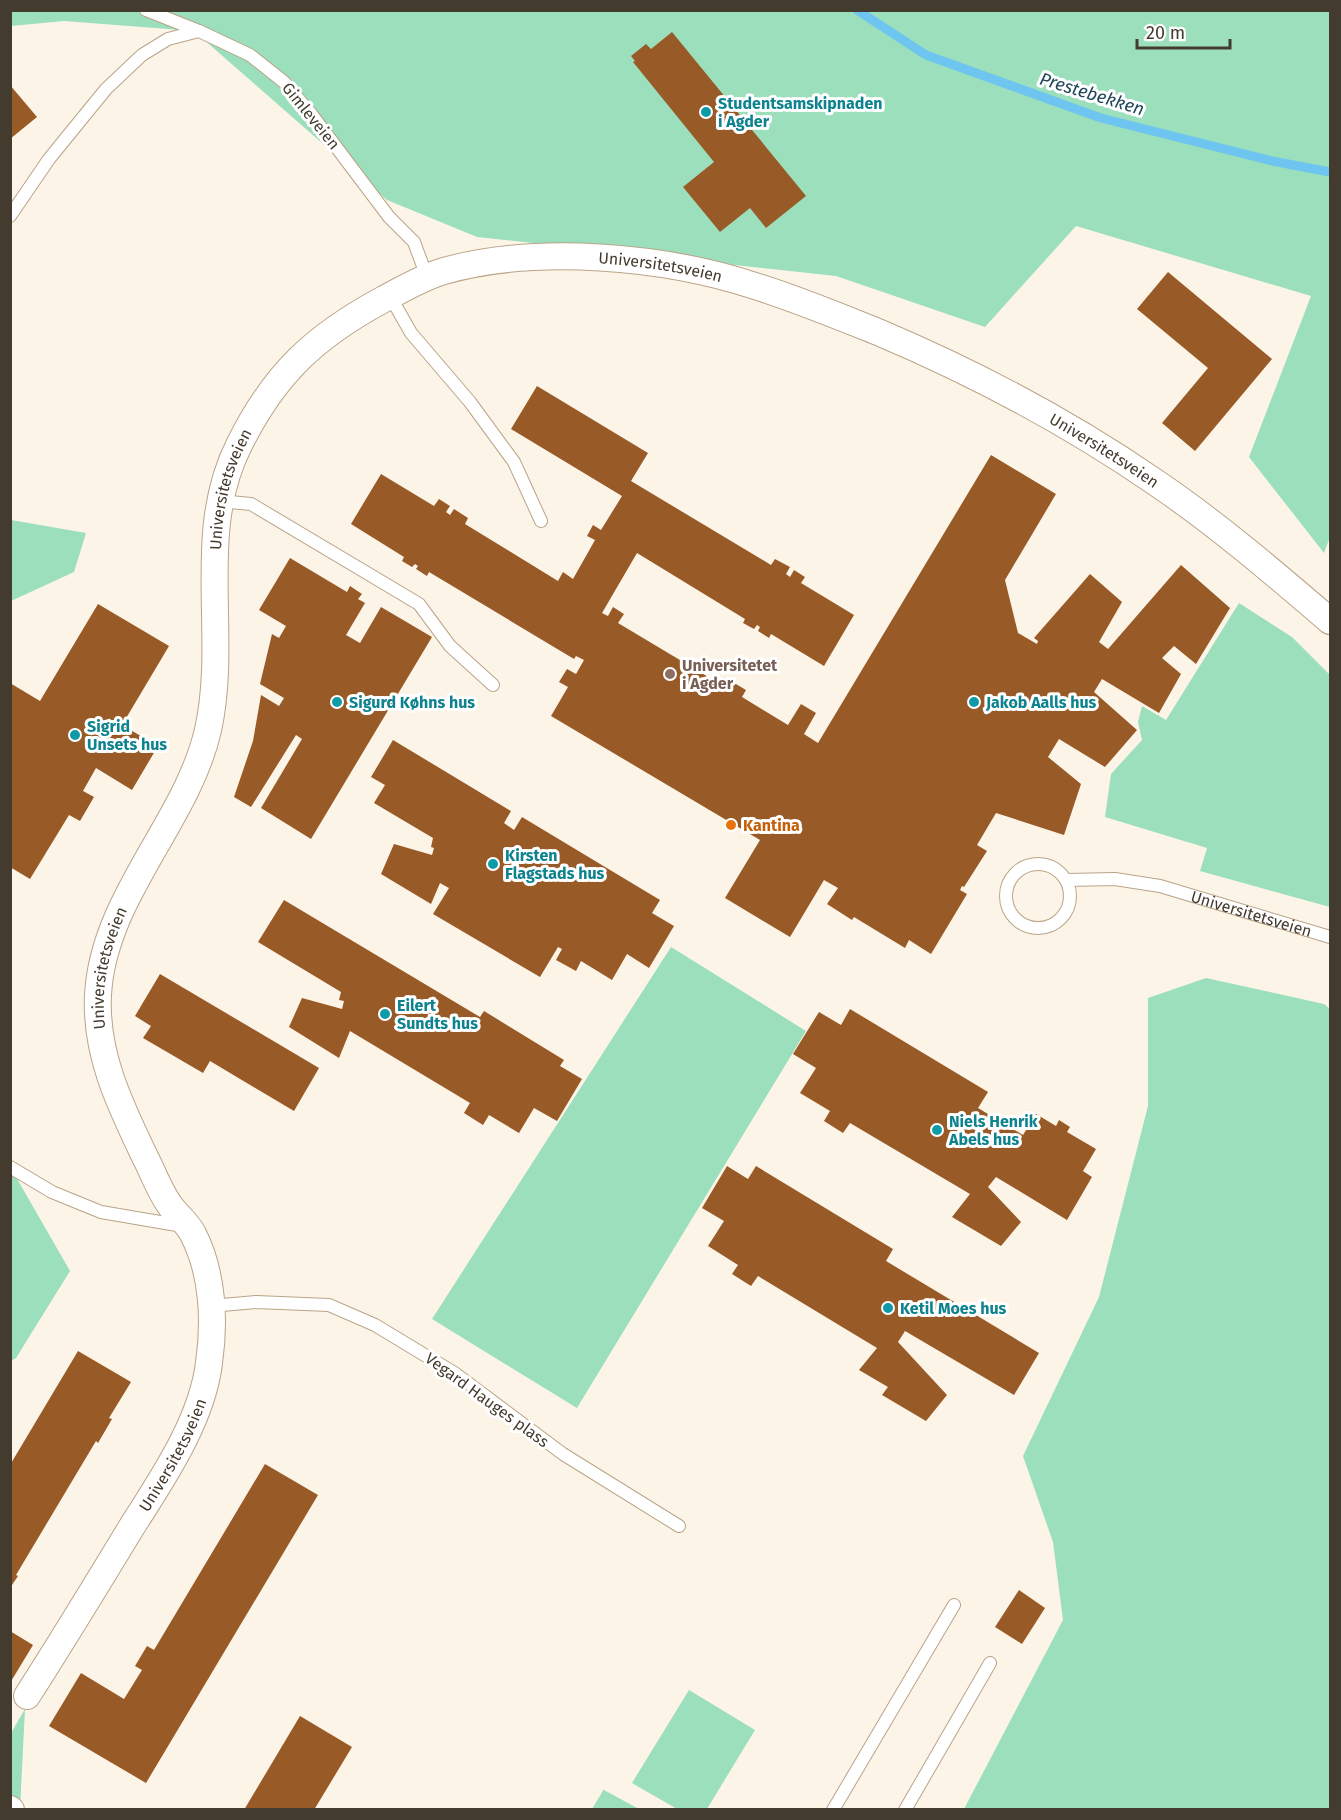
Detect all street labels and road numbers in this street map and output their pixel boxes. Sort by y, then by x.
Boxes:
street label: Gimleveien [278,79,344,153]
street label: Universitetsveien [598,248,724,286]
street label: Universitetsveien [1046,409,1163,491]
street label: Universitetsveien [205,425,255,550]
street label: Universitetsveien [1189,886,1314,941]
street label: Universitetsveien [88,904,131,1030]
street label: Vegard Hauges plass [421,1349,553,1451]
street label: Universitetsveien [135,1396,210,1515]

